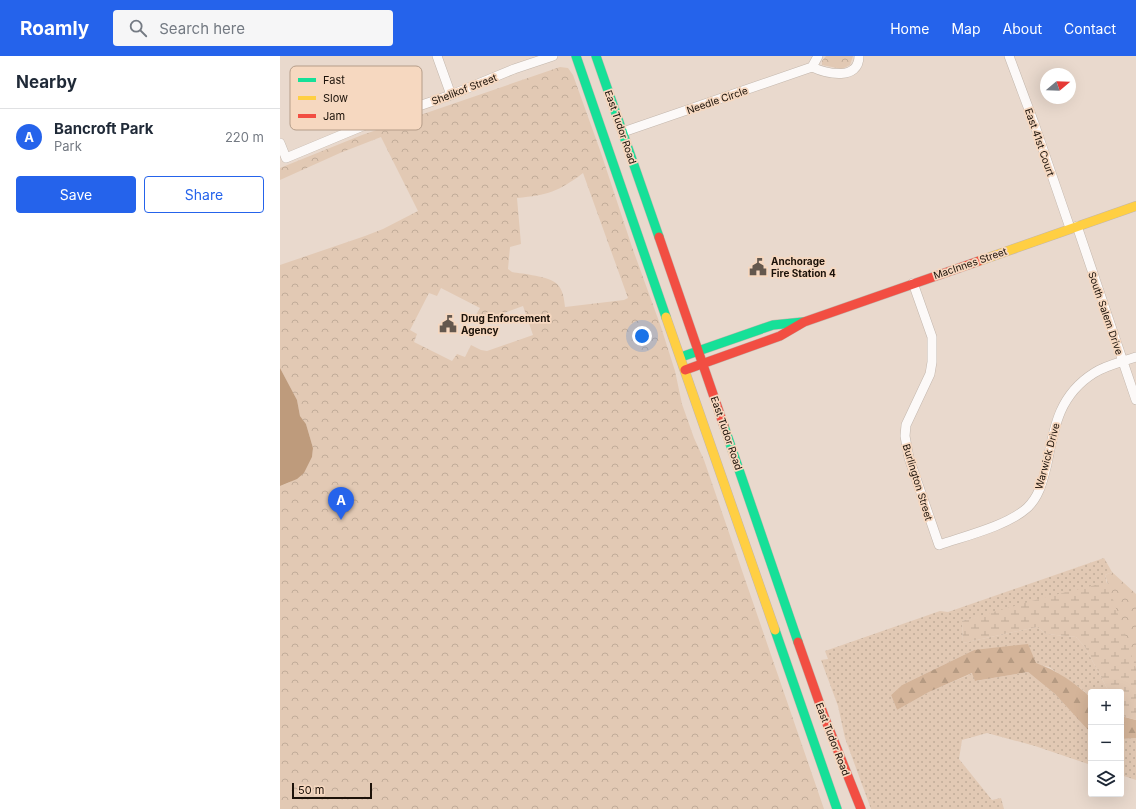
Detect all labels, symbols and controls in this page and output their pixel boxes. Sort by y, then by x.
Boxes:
search box [113,10,393,46]
text: Roamly [20,17,89,40]
icon: search [127,17,149,39]
text: Search here [159,19,245,38]
text: Home [890,20,929,37]
text: Map [951,20,981,37]
text: About [1003,20,1042,37]
text: Contact [1064,20,1116,37]
legend [290,66,422,130]
north arrow [1040,68,1076,104]
street label: Shelikof Street [430,71,499,107]
text: Nearby [16,72,77,92]
text: Fast [323,73,345,87]
street label: Needle Circle [685,84,749,116]
street label: East Tudor Road [603,88,639,166]
text: Slow [323,91,348,105]
street label: East 41st Court [1023,106,1057,178]
text: Jam [323,109,345,123]
text: Bancroft Park [54,119,153,138]
text: A [24,129,34,145]
text: 220 m [225,129,264,145]
text: Park [54,138,82,154]
button: Save [16,176,136,213]
button: Share [144,176,264,213]
street label: MacInnes Street [932,245,1009,281]
place label: Anchorage Fire Station 4 [771,255,836,279]
public building icon: Anchorage Fire Station 4 [748,257,768,277]
street label: South Salem Drive [1086,270,1126,356]
place label: Drug Enforcement Agency [461,312,550,337]
public building icon: Drug Enforcement Agency [438,314,458,334]
your location [632,326,652,346]
street label: East Tudor Road [709,394,745,472]
street label: Warwick Drive [1032,421,1062,491]
street label: Burlington Street [901,442,936,522]
pin: A [328,487,354,520]
map controls [1088,689,1124,797]
button: + [1088,689,1124,725]
street label: East Tudor Road [814,701,852,777]
button: − [1088,725,1124,761]
button: layers [1088,761,1124,797]
scale bar [292,781,372,800]
text: 50 m [298,783,324,797]

